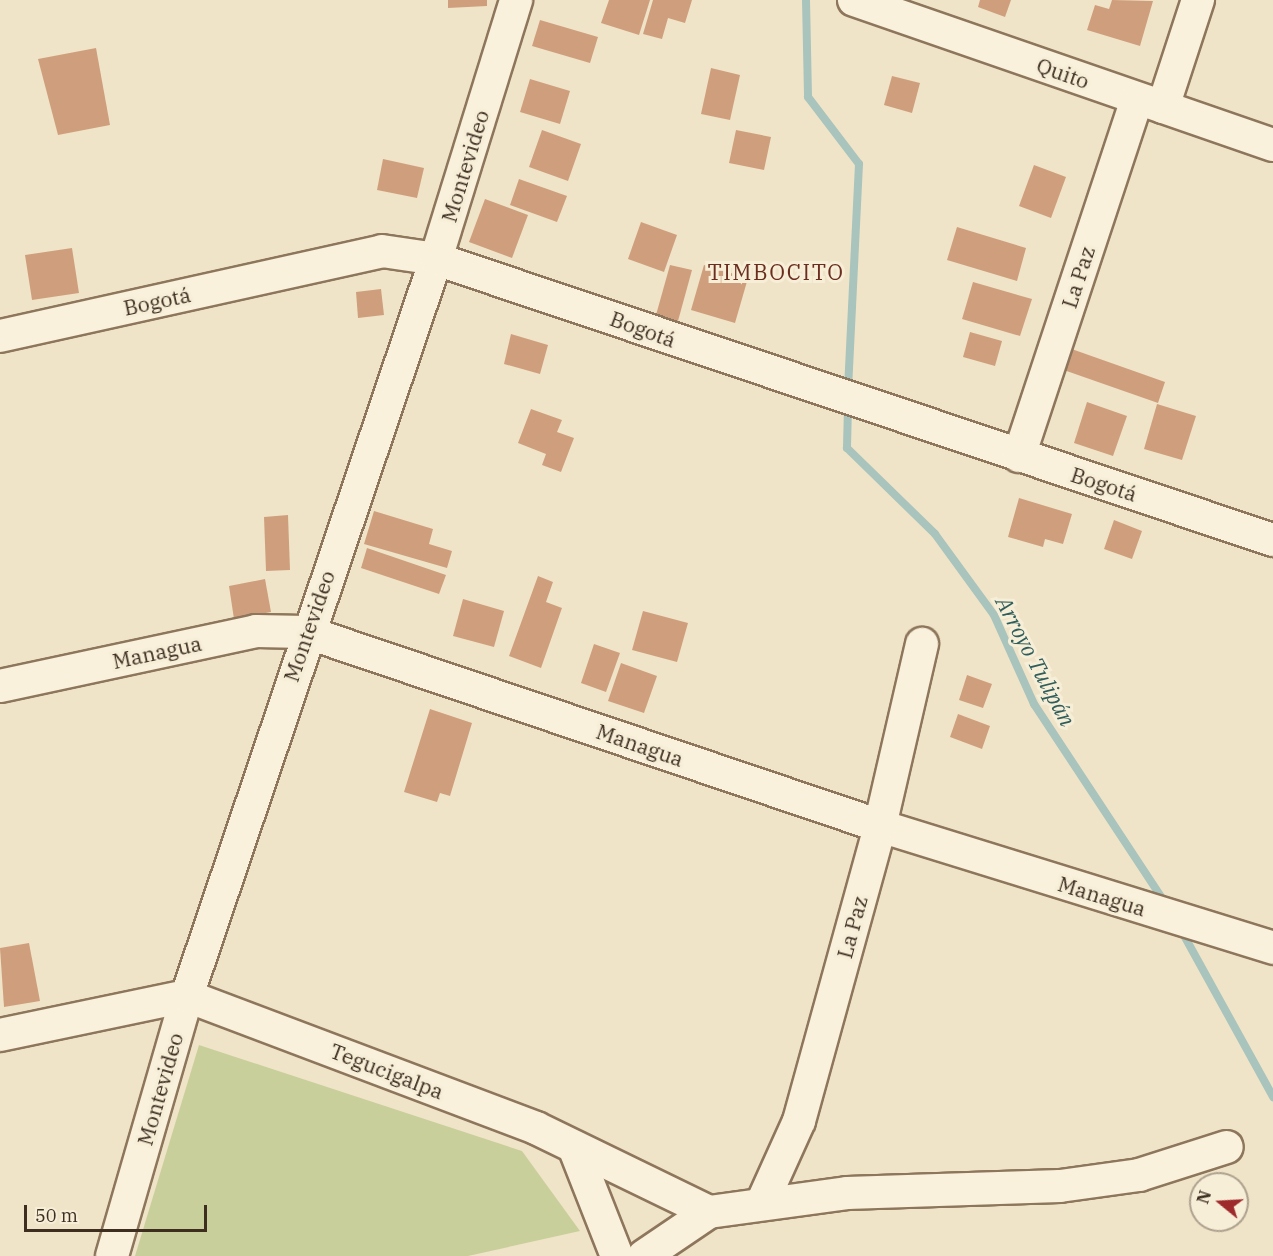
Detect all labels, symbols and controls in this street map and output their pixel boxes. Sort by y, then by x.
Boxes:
street label: Quito [1033,52,1093,94]
street label: Montevideo [436,107,494,225]
street label: La Paz [1056,243,1100,311]
district label: TIMBOCITO [707,259,845,285]
street label: Bogotá [121,282,193,320]
street label: Bogotá [607,306,679,352]
street label: Bogotá [1068,462,1140,506]
street label: Montevideo [278,567,340,685]
water label: Arroyo Tulipán [991,591,1081,731]
street label: Managua [110,630,204,674]
street label: Managua [593,718,687,772]
street label: Managua [1055,871,1149,921]
street label: La Paz [832,893,872,961]
street label: Montevideo [132,1030,188,1148]
street label: Tegucigalpa [327,1038,447,1104]
north arrow [1189,1172,1249,1232]
text: N [1192,1188,1215,1206]
scale bar [27,1193,210,1231]
text: 50 m [35,1204,78,1227]

